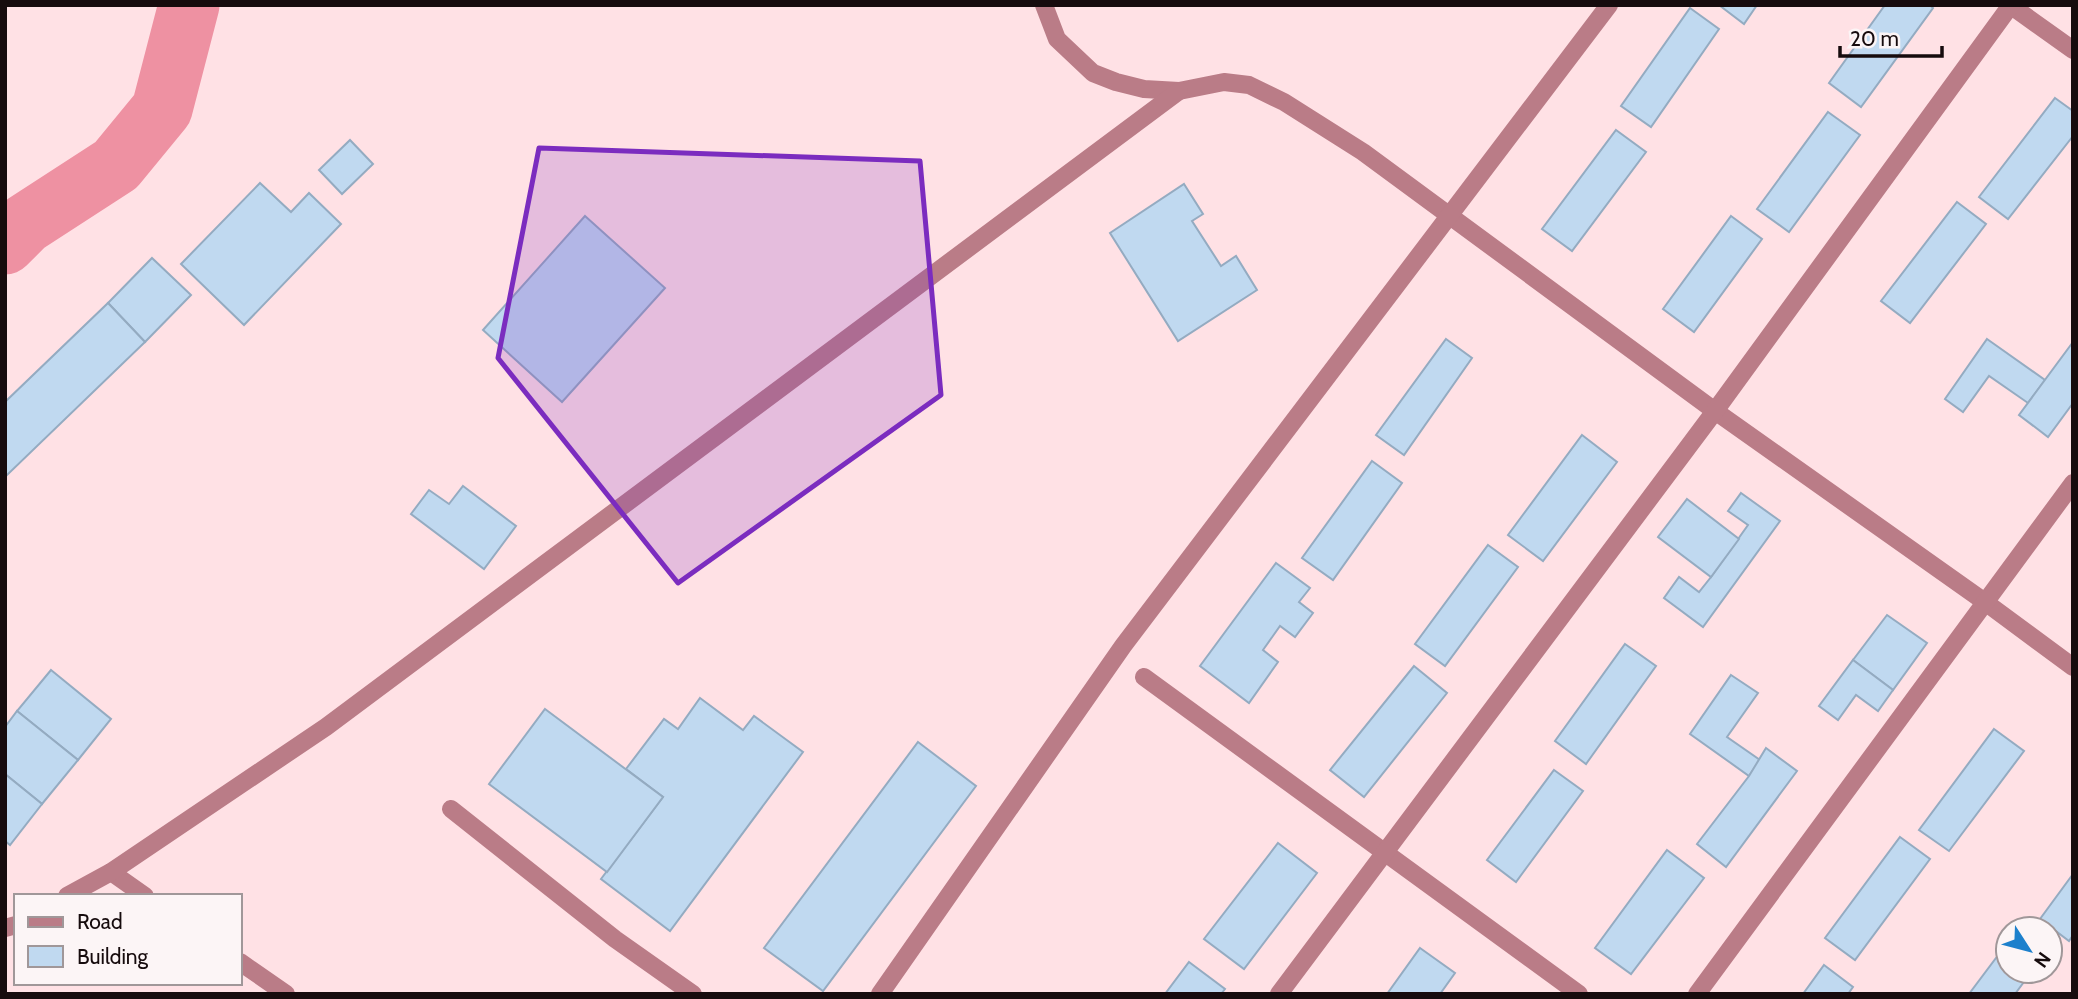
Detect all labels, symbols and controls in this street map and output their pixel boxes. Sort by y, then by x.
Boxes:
scale bar [1840,14,1941,58]
text: 20 m [1850,26,1899,51]
legend [14,894,242,985]
text: Road [77,909,123,934]
north arrow [1994,915,2064,985]
text: Building [77,944,149,969]
text: N [2029,948,2056,972]

